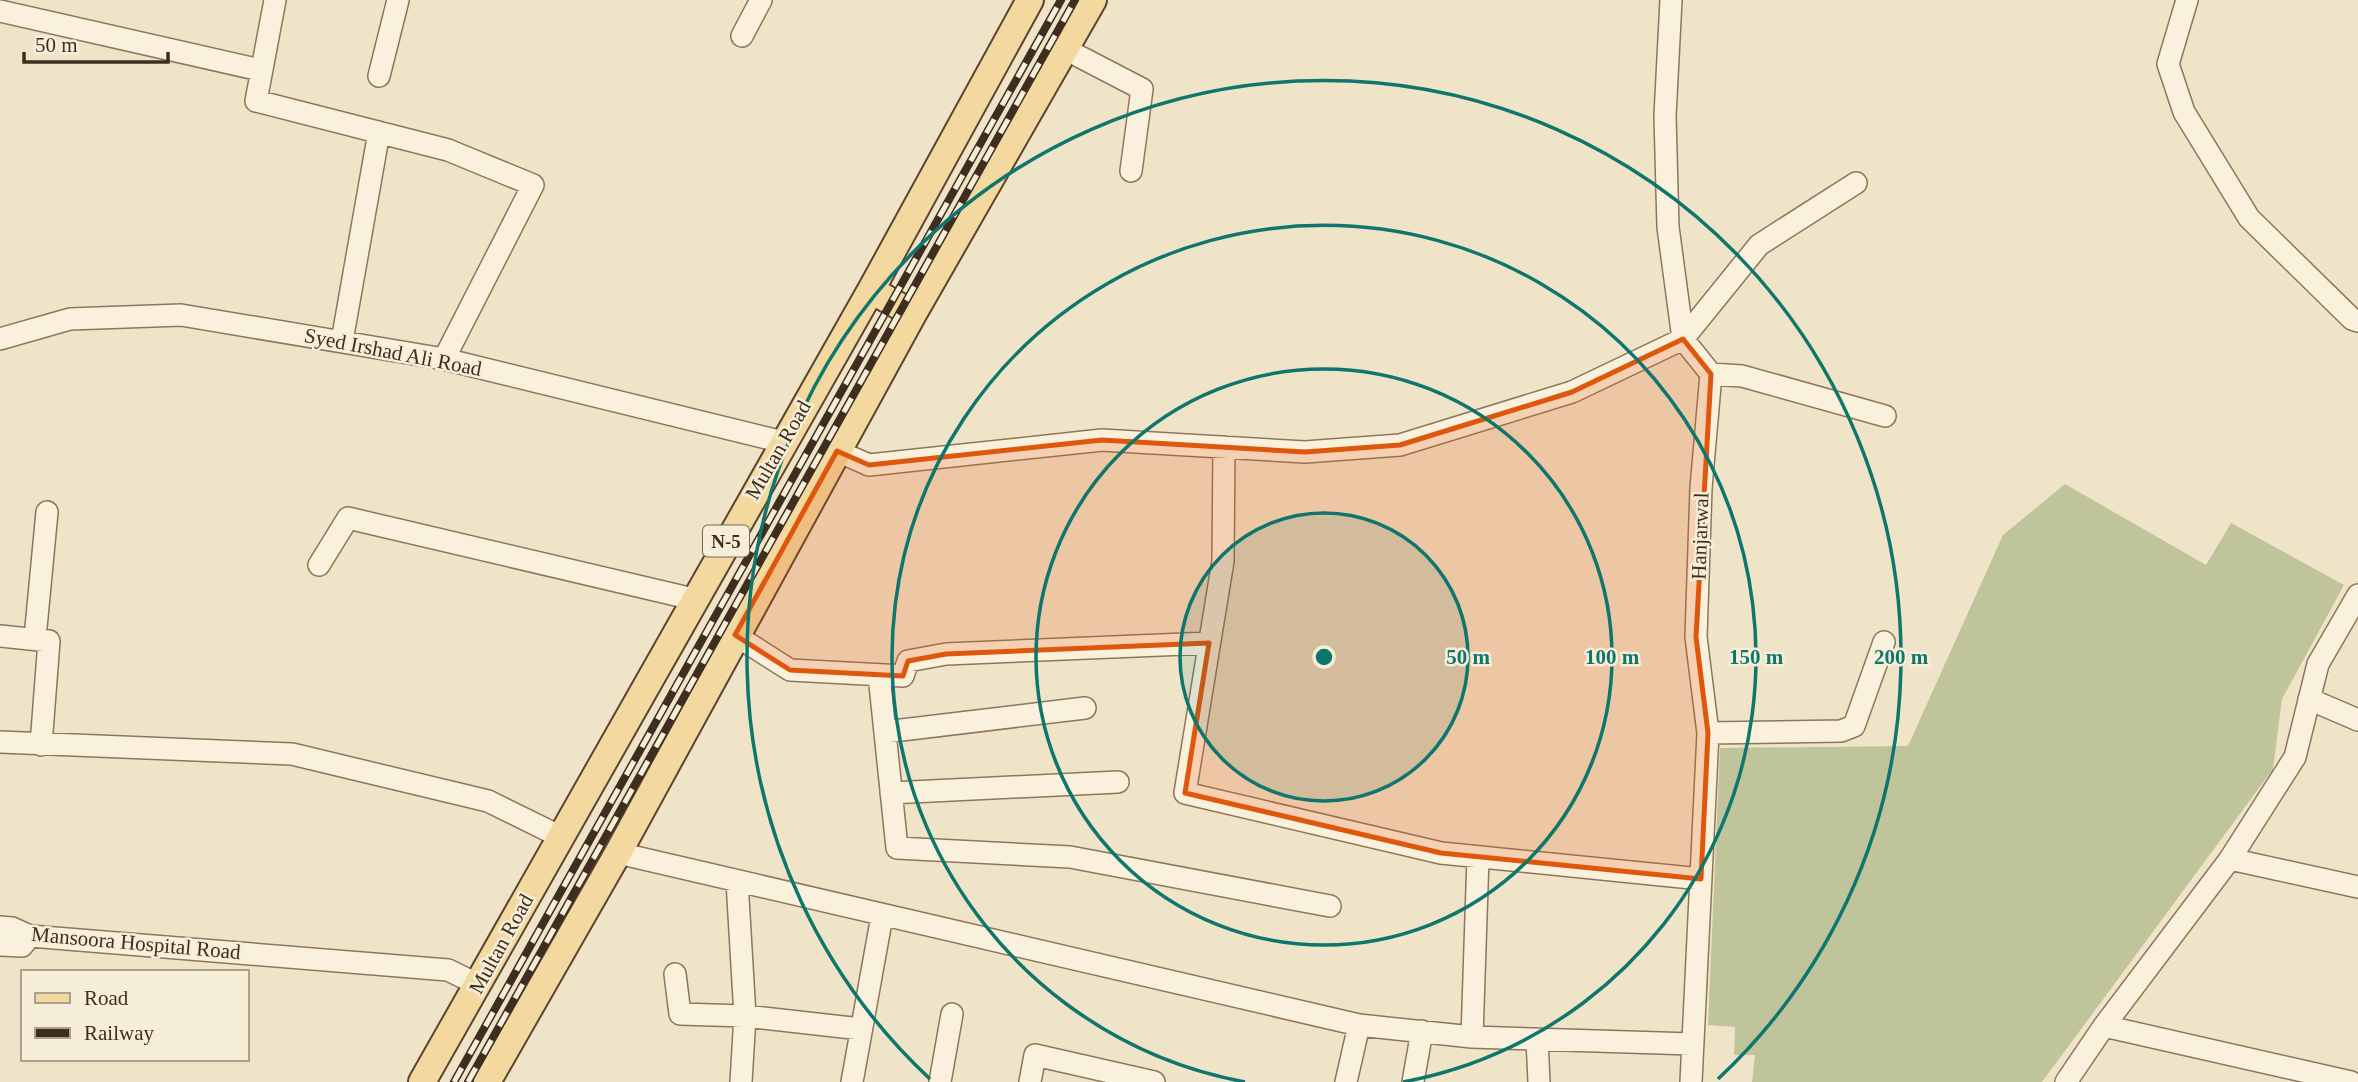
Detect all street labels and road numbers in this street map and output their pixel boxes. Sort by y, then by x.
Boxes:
street label: Syed Irshad Ali Road [302,323,484,381]
street label: Multan Road [740,396,816,504]
street label: Hanjarwal [1686,492,1714,580]
road number: N-5 [703,526,749,556]
street label: Multan Road [464,890,538,998]
street label: Mansoora Hospital Road [30,922,242,964]

